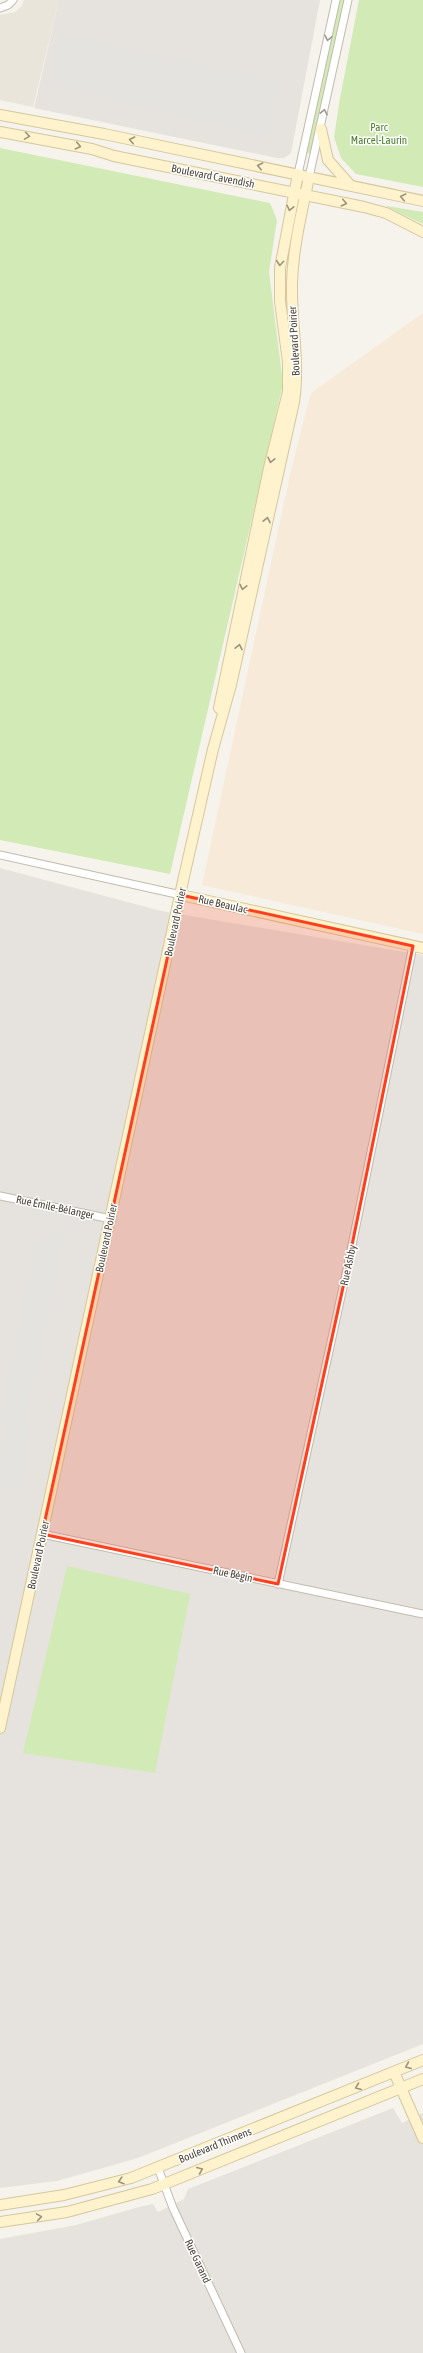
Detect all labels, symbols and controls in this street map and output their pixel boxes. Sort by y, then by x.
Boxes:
one-way arrow [325,35,333,41]
one-way arrow [320,108,328,115]
park label: Parc Marcel-Laurin [351,121,407,146]
one-way arrow [24,132,30,140]
one-way arrow [129,136,135,144]
one-way arrow [75,141,81,149]
street label: Boulevard Cavendish [170,162,256,190]
one-way arrow [256,163,263,171]
one-way arrow [399,193,406,201]
one-way arrow [341,198,347,206]
one-way arrow [287,205,295,211]
one-way arrow [276,260,285,266]
street label: Boulevard Poirier [286,305,302,376]
one-way arrow [267,457,275,464]
one-way arrow [262,516,270,523]
one-way arrow [240,584,248,591]
one-way arrow [235,643,243,650]
street label: Boulevard Poirier [162,886,188,957]
street label: Rue Beaulac [197,893,250,916]
street label: Rue Émile-Bélanger [15,1193,96,1221]
street label: Boulevard Poirier [93,1202,119,1273]
street label: Rue Ashby [338,1243,358,1287]
street label: Boulevard Poirier [25,1519,51,1590]
street label: Rue Bégin [212,1564,254,1584]
one-way arrow [405,2062,412,2070]
one-way arrow [354,2083,361,2091]
street label: Boulevard Thimens [177,2125,253,2165]
one-way arrow [196,2167,203,2175]
one-way arrow [117,2176,124,2185]
one-way arrow [36,2213,42,2222]
street label: Rue Garand [183,2237,213,2285]

